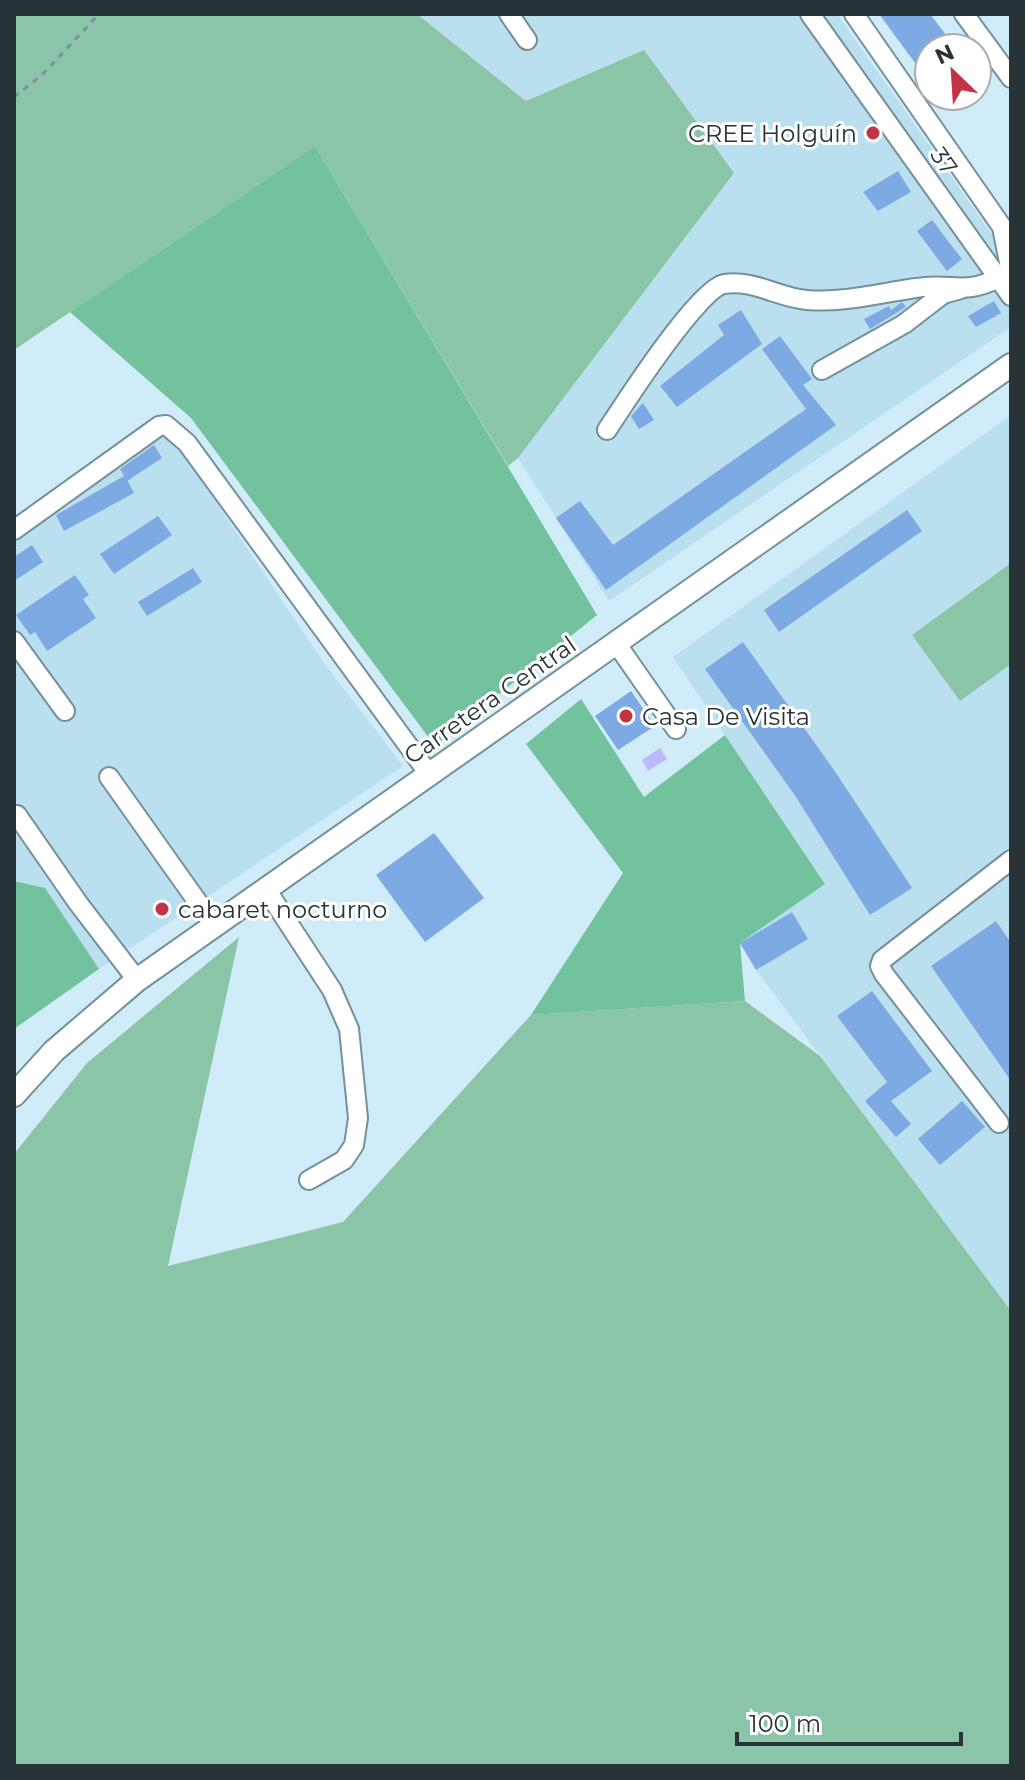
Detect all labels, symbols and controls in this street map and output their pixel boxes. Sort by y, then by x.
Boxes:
north arrow [913,32,993,112]
text: N [931,38,959,70]
place label: CREE Holguín [688,119,857,148]
marker: CREE Holguín [864,124,882,142]
street label: 37 [924,141,964,181]
street label: Carretera Central [398,630,582,770]
place label: Casa De Visita [642,702,810,731]
marker: Casa De Visita [617,707,635,725]
place label: cabaret nocturno [178,895,387,924]
marker: cabaret nocturno [153,900,171,918]
scale bar [737,1696,961,1746]
text: 100 m [749,1709,821,1738]

